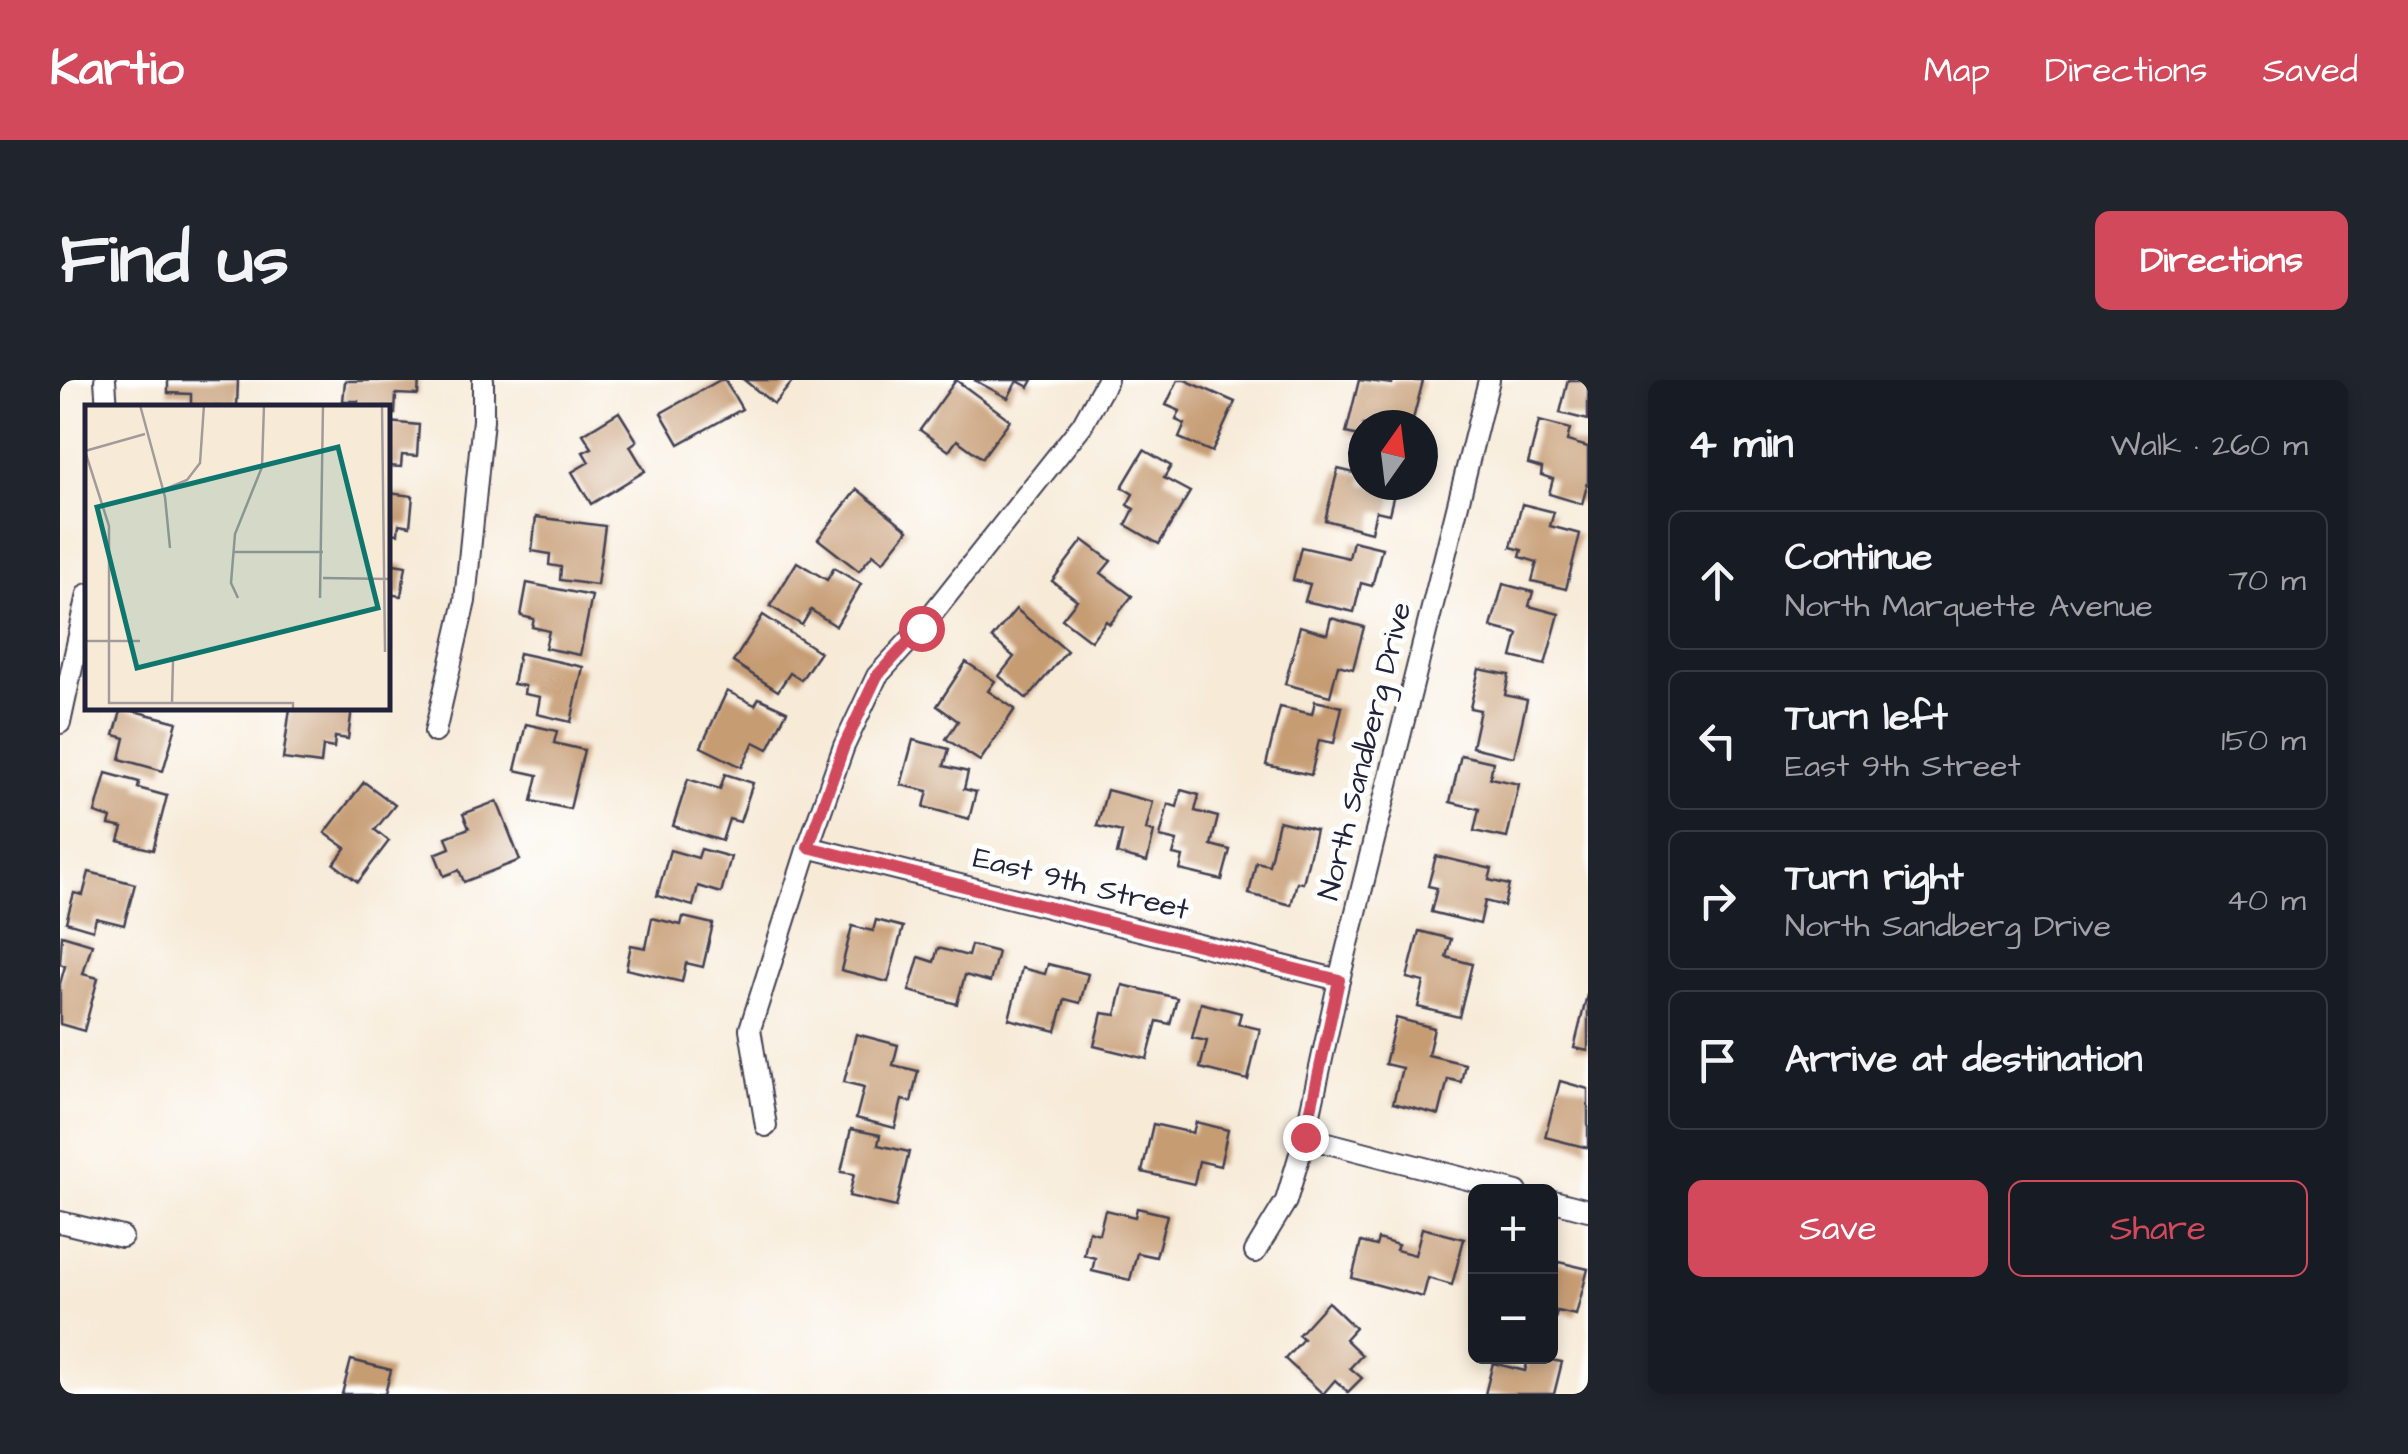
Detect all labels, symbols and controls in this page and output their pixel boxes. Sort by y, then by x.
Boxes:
text: Kartio [50,37,184,103]
text: Map [1924,46,1990,95]
text: Directions [2045,46,2208,95]
text: Saved [2263,46,2358,95]
button: Directions [2095,211,2348,310]
text: Find us [60,212,289,309]
inset map [85,405,390,710]
north arrow [1348,410,1438,500]
text: 4 min [1688,416,1793,474]
text: Walk · 260 m [2111,423,2308,468]
text: Continue [1785,532,1932,584]
icon: ahead [1690,553,1745,608]
text: 70 m [2228,558,2306,603]
text: North Marquette Avenue [1785,584,2153,629]
street label: North Sandberg Drive [1308,598,1423,905]
route start [899,606,945,652]
text: Turn left [1785,692,1948,744]
icon: left [1690,713,1745,768]
text: 150 m [2221,718,2306,763]
text: East 9th Street [1785,744,2021,789]
street label: East 9th Street [969,837,1193,931]
text: Turn right [1785,852,1964,904]
icon: right [1690,873,1745,928]
text: 40 m [2226,878,2306,923]
text: North Sandberg Drive [1785,904,2111,949]
icon: arrive [1690,1033,1745,1088]
text: Arrive at destination [1785,1034,2142,1086]
route end [1283,1115,1329,1161]
button: Save [1688,1180,1988,1277]
button: Share [2008,1180,2308,1277]
map controls [1468,1184,1558,1364]
button: + [1468,1184,1558,1274]
button: − [1468,1274,1558,1364]

